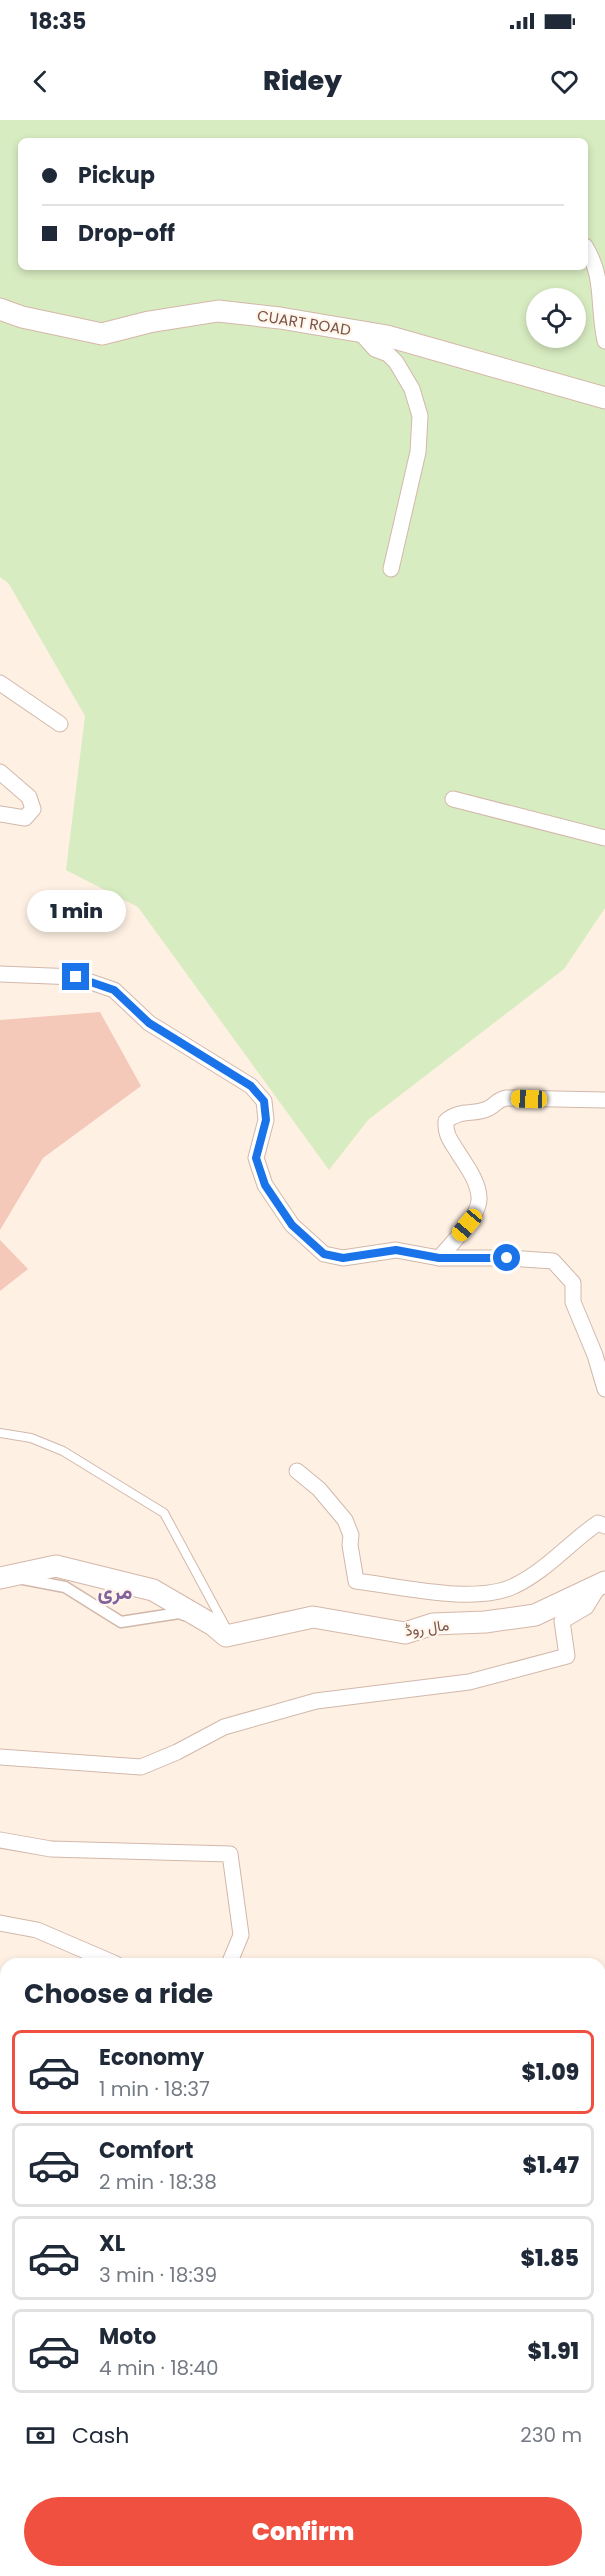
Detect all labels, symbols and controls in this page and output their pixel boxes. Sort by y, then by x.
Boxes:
text: 18:35 [30,6,86,37]
text: Ridey [263,62,342,99]
icon: back [24,65,57,98]
icon: heart [548,65,581,98]
text: Pickup [78,160,155,191]
text: Drop-off [78,218,175,249]
map controls [526,288,586,348]
button: locate [526,288,586,348]
street label: CUART ROAD [256,305,352,340]
callout: 1 min [26,890,125,932]
text: 1 min [50,897,103,925]
route end [62,963,89,990]
car [511,1089,547,1109]
car [449,1205,485,1245]
route start [493,1244,520,1271]
district label: مری [98,1577,132,1606]
street label: مال روڈ [404,1614,450,1641]
text: Choose a ride [24,1975,213,2012]
text: Economy [99,2042,204,2073]
icon: car [27,2045,81,2099]
text: $1.09 [522,2057,579,2088]
text: 1 min · 18:37 [99,2075,210,2103]
text: Comfort [99,2135,193,2166]
icon: car [27,2138,81,2192]
text: $1.47 [523,2150,579,2181]
text: 2 min · 18:38 [99,2168,217,2196]
text: XL [99,2228,125,2259]
icon: car [27,2231,81,2285]
text: $1.85 [521,2243,579,2274]
text: 3 min · 18:39 [99,2261,217,2289]
text: Moto [99,2321,156,2352]
icon: car [27,2324,81,2378]
text: $1.91 [527,2336,579,2367]
text: 4 min · 18:40 [99,2354,219,2382]
icon: cash [24,2419,57,2452]
text: Cash [72,2420,129,2451]
text: 230 m [520,2421,582,2449]
button: Confirm [24,2497,582,2566]

